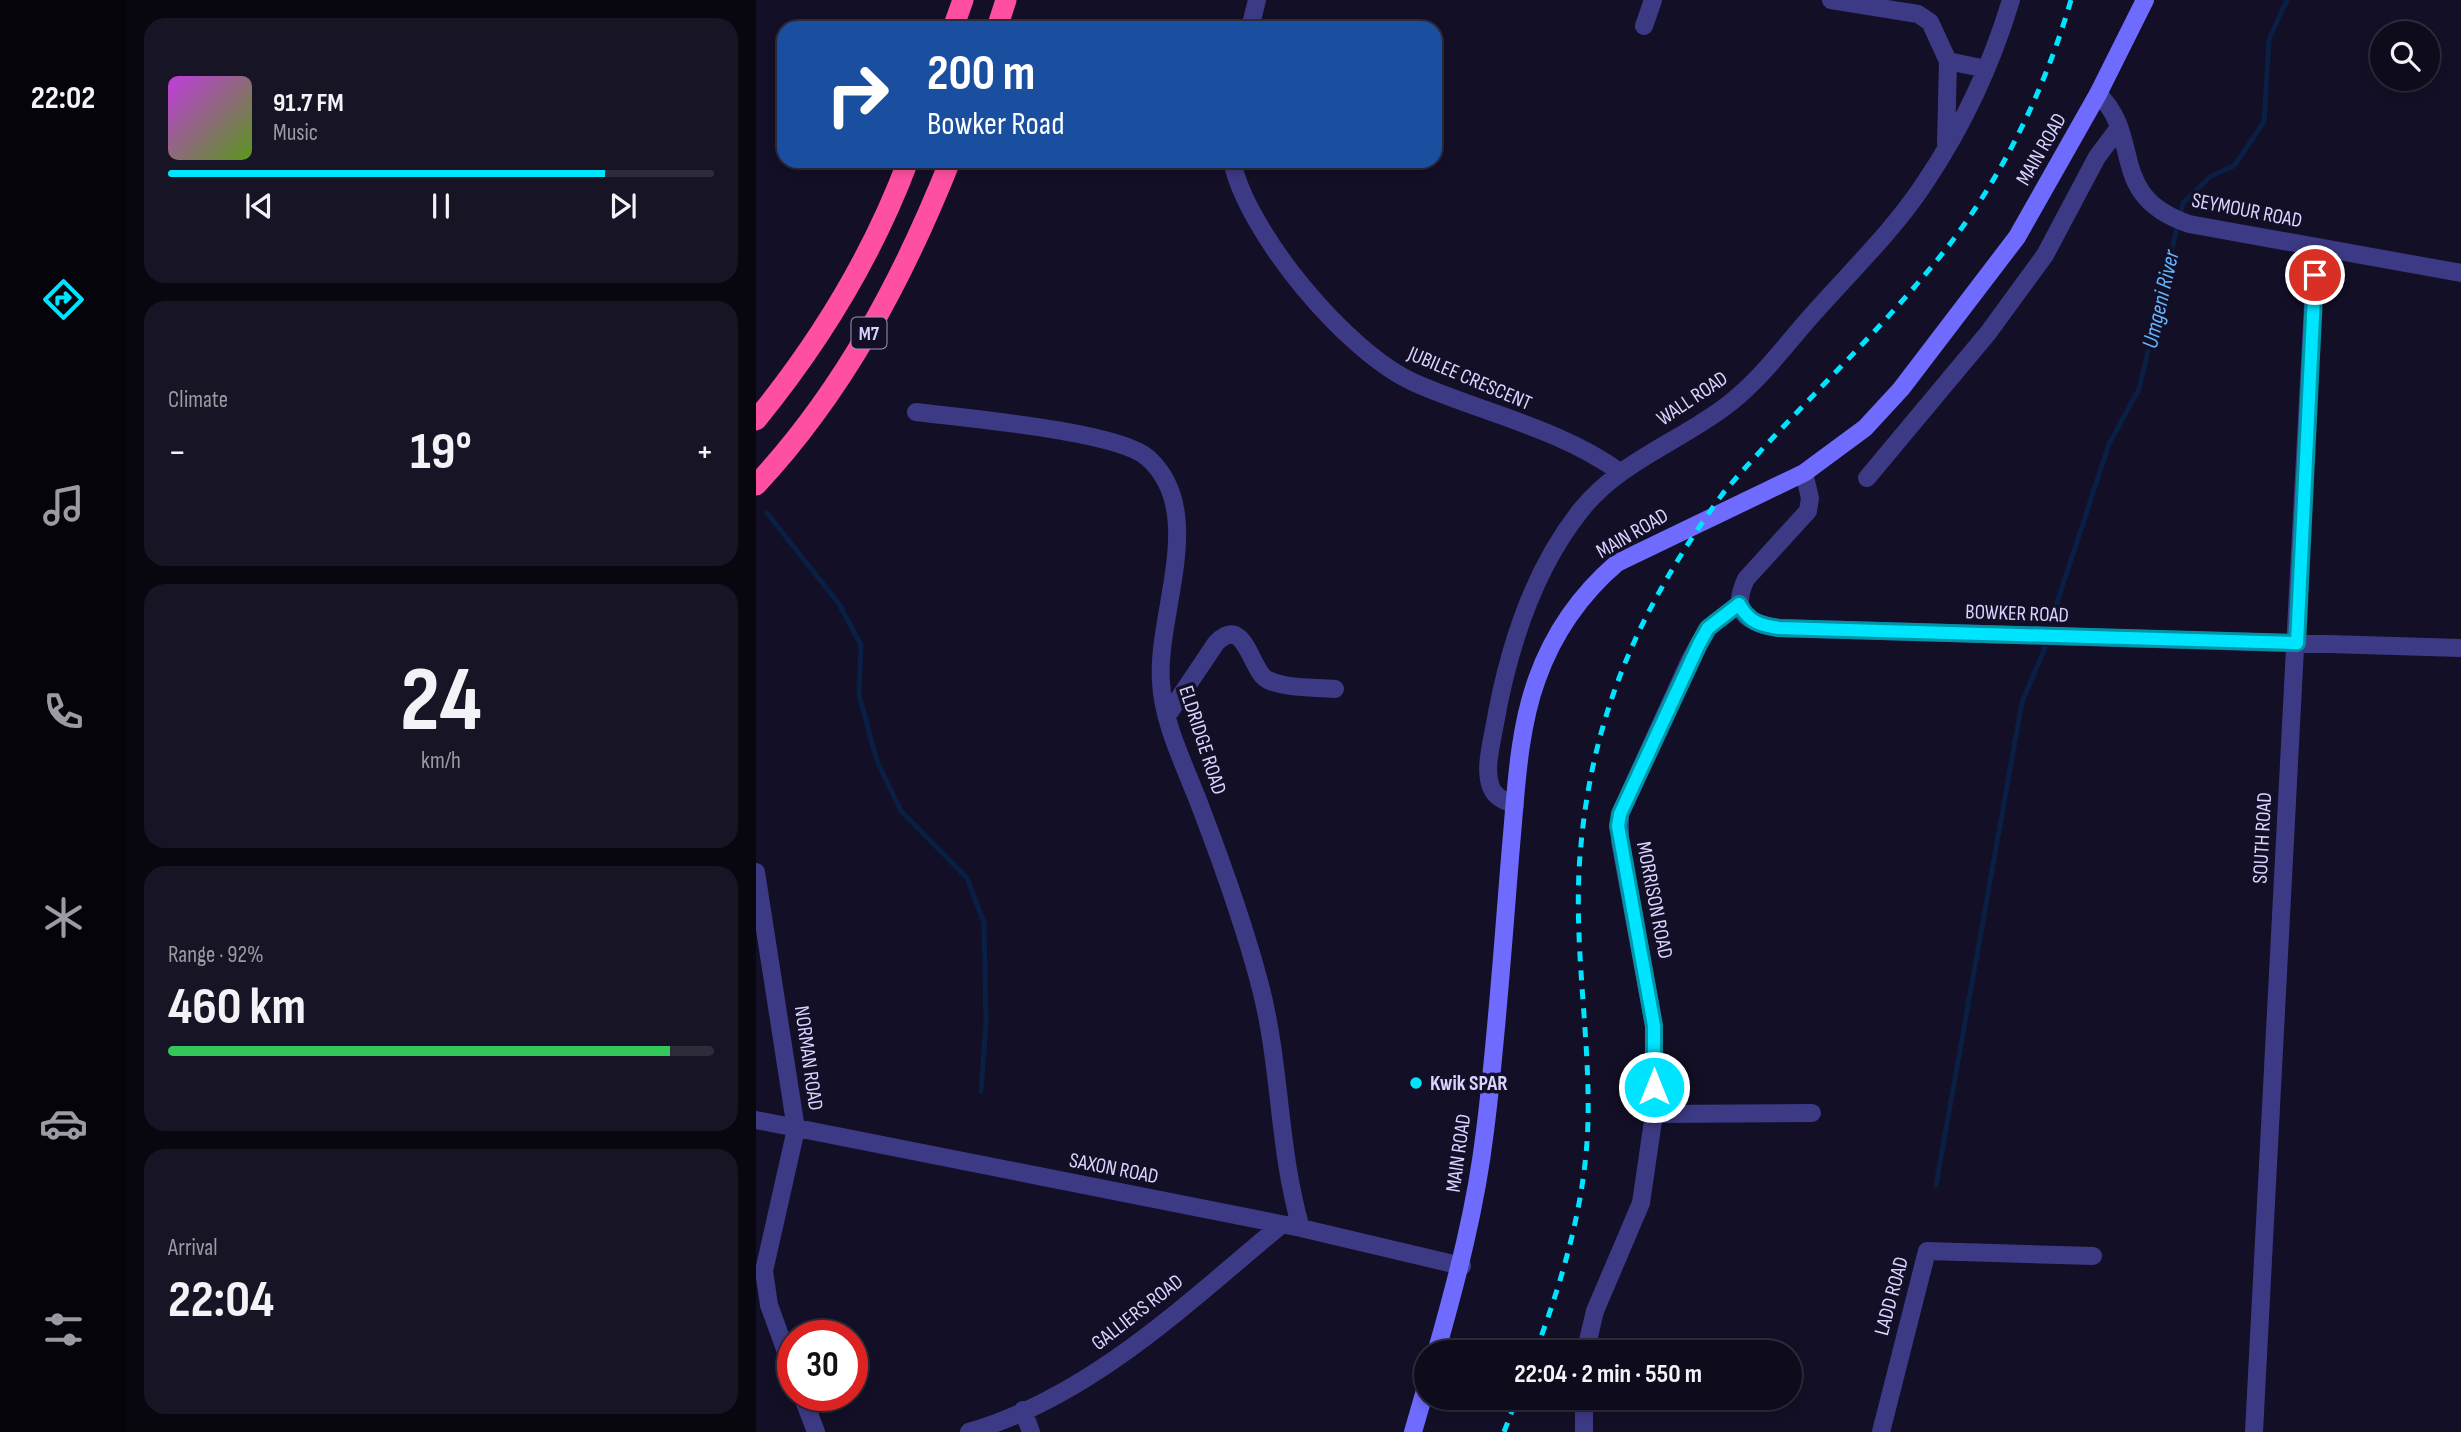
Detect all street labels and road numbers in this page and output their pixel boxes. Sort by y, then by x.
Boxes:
street label: MAIN ROAD [2011,109,2072,190]
street label: SEYMOUR ROAD [2190,188,2304,233]
road number: M7 [852,318,886,348]
street label: JUBILEE CRESCENT [1403,341,1536,416]
street label: WALL ROAD [1652,366,1733,431]
street label: MAIN ROAD [1592,503,1673,564]
street label: BOWKER ROAD [1965,599,2069,628]
street label: ELDRIDGE ROAD [1173,683,1232,798]
street label: SOUTH ROAD [2248,792,2277,884]
street label: MORRISON ROAD [1631,839,1678,961]
street label: NORMAN ROAD [789,1004,828,1112]
street label: MAIN ROAD [1441,1112,1476,1194]
street label: SAXON ROAD [1067,1148,1161,1189]
street label: LADD ROAD [1869,1254,1914,1338]
street label: GALLIERS ROAD [1087,1269,1188,1356]

